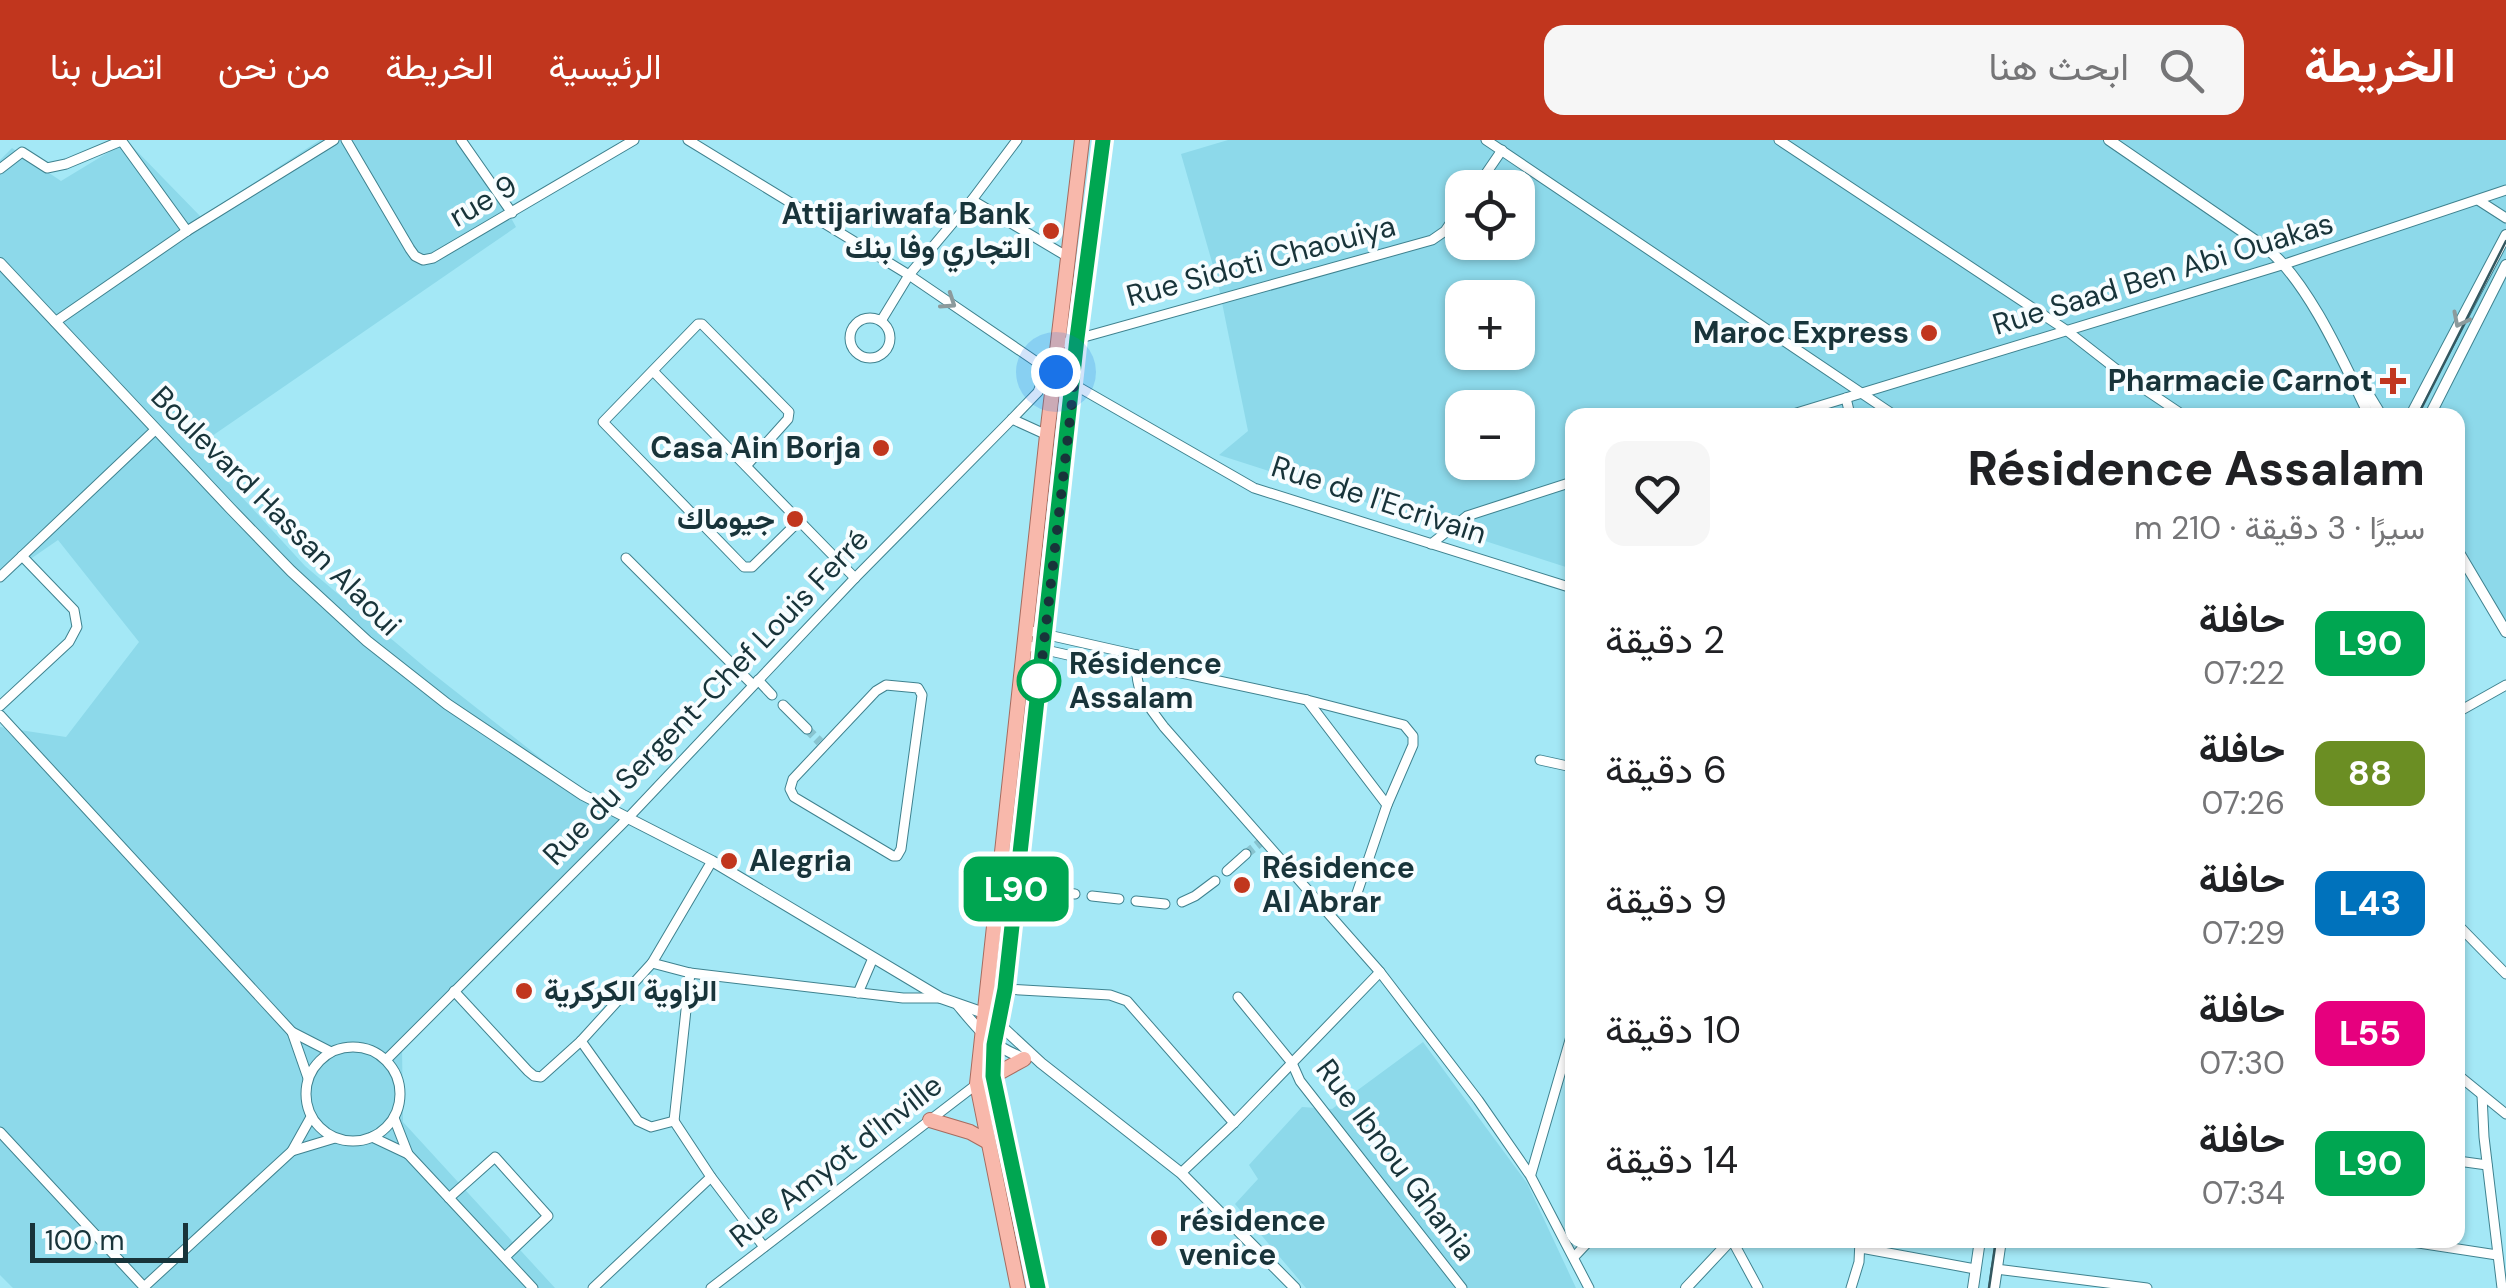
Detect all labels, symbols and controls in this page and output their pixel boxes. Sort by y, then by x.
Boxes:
search box [1544,25,2244,115]
text: الخريطة [2304,34,2456,97]
text: ابحث هنا [1989,42,2129,92]
icon: search [2154,43,2209,98]
text: اتصل بنا [50,44,163,90]
text: من نحن [218,44,330,90]
text: الخريطة [385,44,494,90]
text: الرئيسية [549,44,662,90]
street label: rue 9 [442,166,524,235]
map controls [1445,170,1535,480]
button: locate [1445,170,1535,260]
place label: Attijariwafa Bank التجاري وفا بنك [782,194,1031,273]
street label: Rue Saad Ben Abi Ouakas [1988,203,2338,344]
street label: Rue Sidoti Chaouiya [1122,206,1400,315]
marker: Attijariwafa Bank التجاري وفا بنك [1040,220,1062,242]
button: + [1445,280,1535,370]
one-way arrow [938,290,957,308]
one-way arrow [2453,310,2472,328]
place label: Maroc Express [1693,313,1909,352]
marker: Maroc Express [1918,322,1940,344]
your location [1031,347,1081,397]
place label: Pharmacie Carnot [2108,361,2373,400]
marker: Pharmacie Carnot [2382,370,2404,392]
street label: Boulevard Hassan Alaoui [143,377,410,644]
button: − [1445,390,1535,480]
place label: Casa Ain Borja [650,428,861,467]
marker: Casa Ain Borja [870,437,892,459]
text: Résidence Assalam [1968,437,2425,500]
button: heart [1605,441,1710,546]
street label: Rue de l'Ecrivain [1267,446,1491,553]
place label: جيوماك [677,499,775,538]
text: سيرًا · 3 دقيقة · 210 m [2134,507,2425,549]
marker: جيوماك [784,508,806,530]
street label: Rue du Sergent-Chef Louis Ferré [534,520,877,873]
text: حافلة [2199,594,2285,644]
text: 2 دقيقة [1605,615,1725,665]
text: L90 [2338,620,2402,666]
place label: Résidence Assalam [1069,644,1222,717]
text: 07:22 [2203,652,2285,694]
marker: Résidence Assalam [1018,660,1060,702]
text: حافلة [2199,724,2285,774]
text: 6 دقيقة [1605,745,1727,795]
text: 88 [2348,750,2392,796]
text: 07:26 [2201,782,2285,824]
place label: Alegria [749,841,852,880]
place label: Résidence Al Abrar [1262,848,1415,921]
marker: Alegria [718,850,740,872]
text: حافلة [2199,854,2285,904]
line badge: L90 [958,856,1074,922]
text: L90 [984,866,1048,912]
marker: Résidence Al Abrar [1231,874,1253,896]
text: 9 دقيقة [1605,875,1727,925]
text: L43 [2339,880,2401,926]
text: 07:29 [2202,912,2285,954]
place label: الزاوية الكركرية [544,971,717,1010]
marker: الزاوية الكركرية [513,980,535,1002]
text: حافلة [2199,984,2285,1034]
text: 10 دقيقة [1605,1005,1741,1055]
text: L55 [2339,1010,2401,1056]
text: 07:30 [2199,1042,2285,1084]
street label: Rue Ibnou Ghania [1308,1051,1485,1268]
street label: Rue Amyot d'Inville [721,1065,950,1256]
text: حافلة [2199,1114,2285,1164]
text: 14 دقيقة [1605,1135,1738,1185]
text: L90 [2338,1140,2402,1186]
text: 07:34 [2202,1172,2285,1214]
place label: résidence venice [1179,1201,1326,1274]
scale bar [30,1218,188,1262]
text: 100 m [45,1222,124,1259]
marker: résidence venice [1148,1227,1170,1249]

